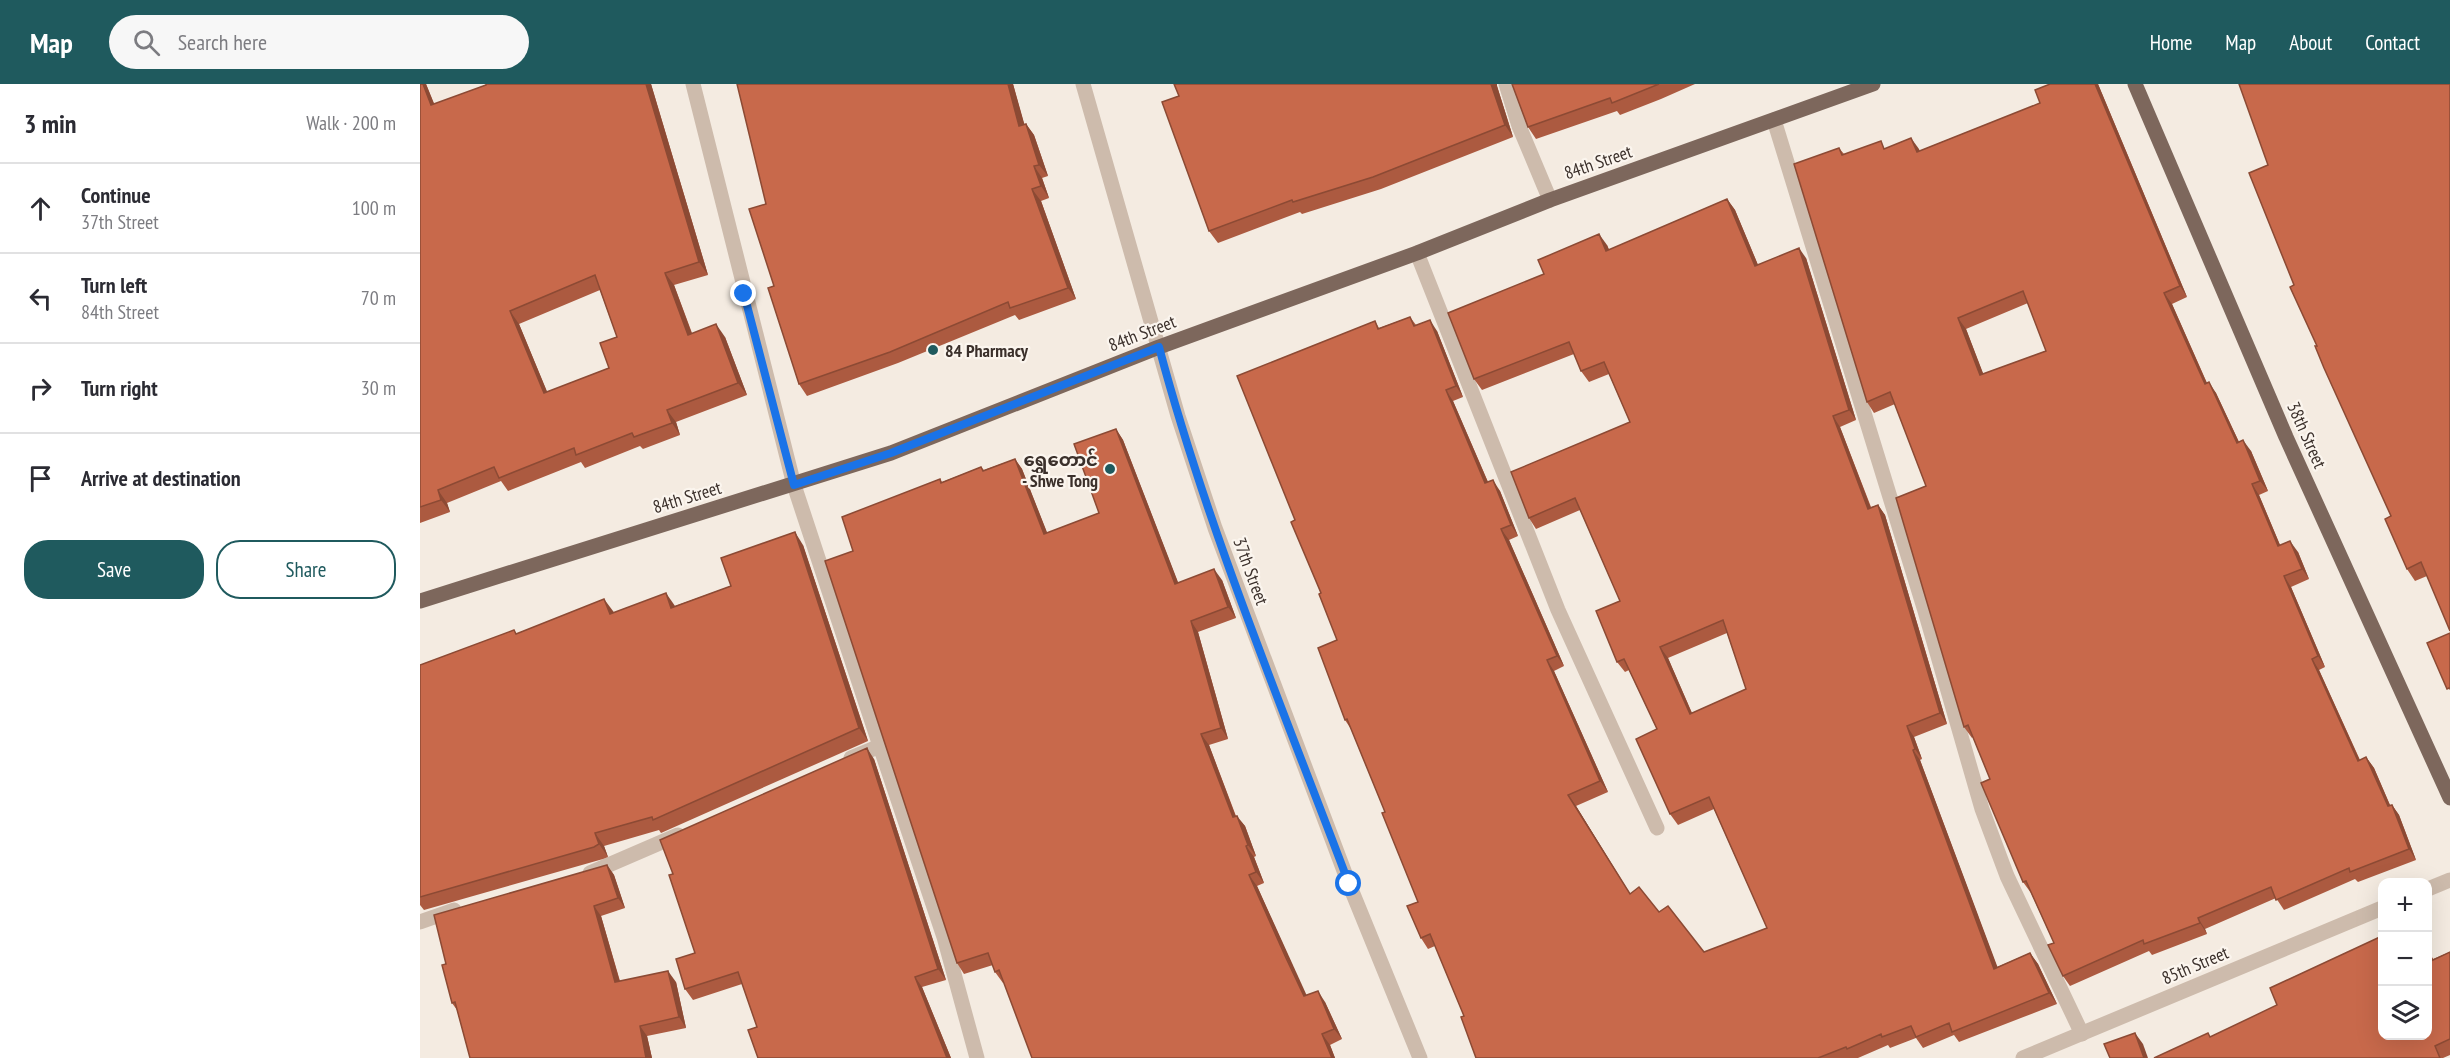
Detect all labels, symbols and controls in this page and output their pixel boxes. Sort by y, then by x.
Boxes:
search box [109,15,529,69]
text: Map [30,24,73,61]
icon: search [130,26,163,59]
text: Search here [178,28,267,56]
text: Home [2150,29,2192,56]
text: Map [2225,29,2256,56]
text: About [2289,29,2332,56]
text: Contact [2365,29,2420,56]
text: 3 min [24,107,77,140]
text: Walk · 200 m [306,110,396,136]
street label: 84th Street [1561,140,1635,184]
text: Continue [81,181,151,209]
icon: ahead [24,192,57,225]
text: 100 m [352,195,396,221]
text: 37th Street [81,209,159,235]
text: Turn left [81,271,147,299]
route end [730,280,756,306]
icon: left [24,282,57,315]
text: 70 m [361,285,396,311]
text: 84th Street [81,299,159,325]
street label: 84th Street [1105,310,1179,356]
place label: 84 Pharmacy [945,339,1029,362]
marker: 84 Pharmacy [926,343,940,357]
icon: right [24,372,57,405]
text: Turn right [81,374,158,402]
text: 30 m [361,375,396,401]
street label: 38th Street [2282,398,2332,472]
place label: ရွှေတောင် - Shwe Tong [1022,448,1098,492]
icon: arrive [24,462,57,495]
marker: ရွှေတောင် - Shwe Tong [1103,462,1117,476]
text: Arrive at destination [81,464,241,492]
street label: 84th Street [650,476,724,518]
street label: 37th Street [1228,534,1274,608]
button: Save [24,540,204,599]
button: Share [216,540,396,599]
route start [1335,870,1361,896]
map controls [2378,878,2432,1040]
button: + [2378,878,2432,932]
button: − [2378,932,2432,986]
street label: 85th Street [2158,941,2232,989]
button: layers [2378,986,2432,1040]

